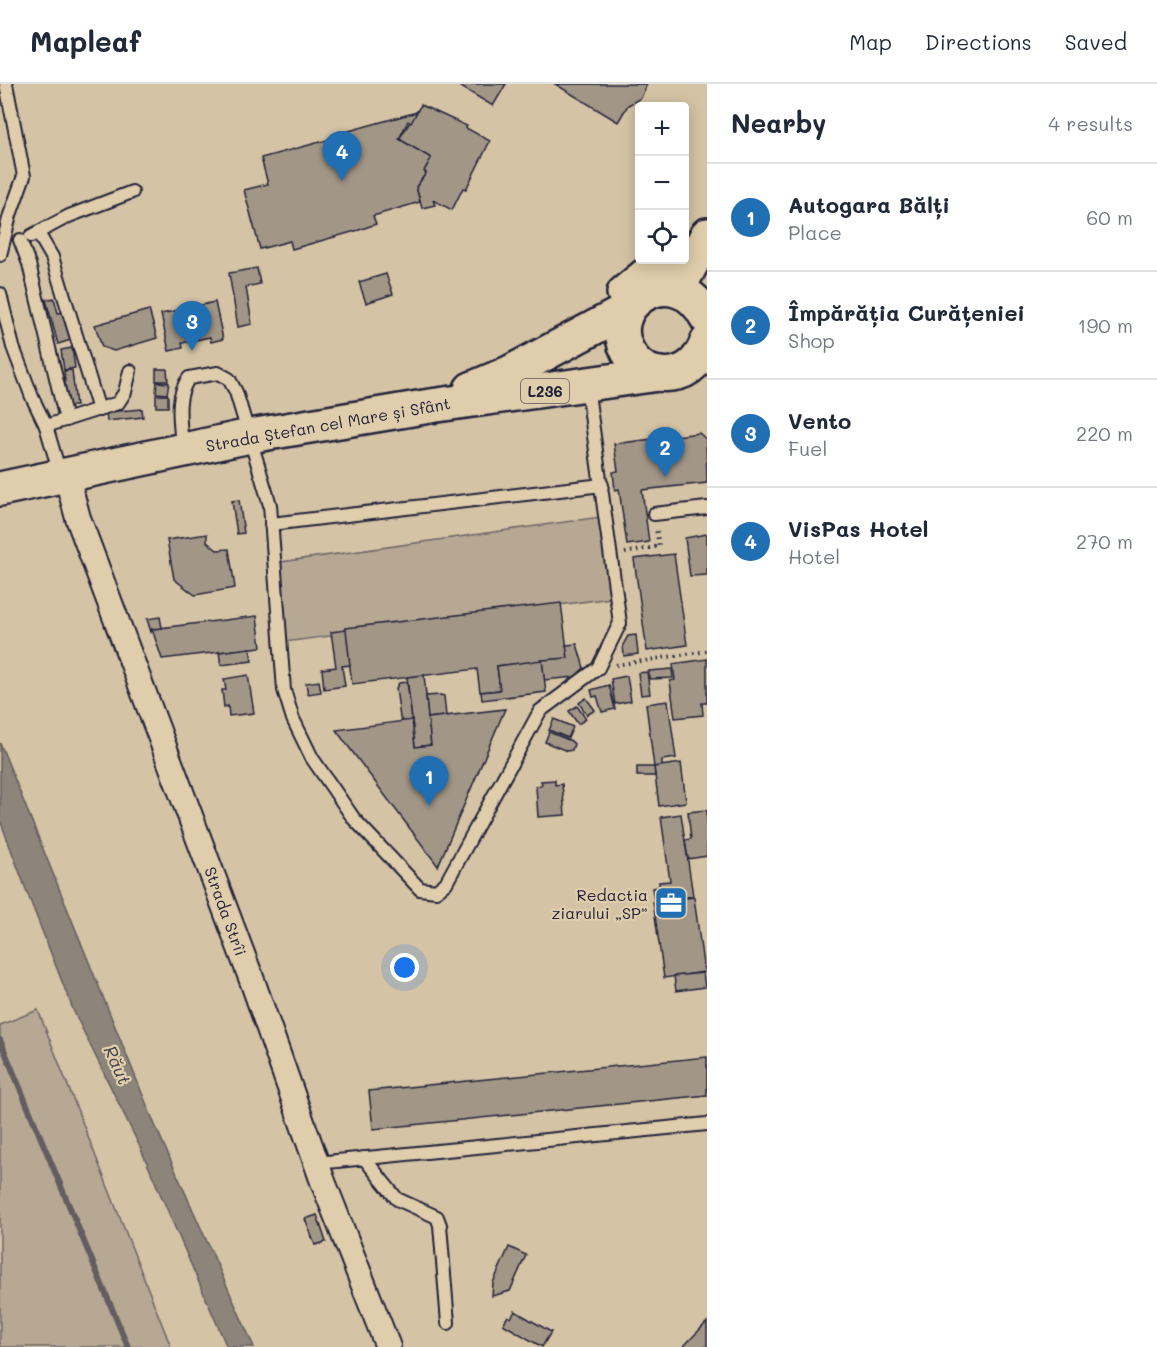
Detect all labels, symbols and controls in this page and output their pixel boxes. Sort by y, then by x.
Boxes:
text: Mapleaf [30,23,141,59]
text: Map [849,28,892,55]
text: Directions [925,28,1032,55]
text: Saved [1065,28,1127,55]
map controls [635,102,689,264]
button: + [635,102,689,156]
text: Nearby [731,106,826,140]
text: 4 results [1048,110,1133,136]
pin: 4 [322,132,362,181]
button: − [635,156,689,210]
text: Autogara Bălți [788,190,950,219]
text: 1 [746,204,755,230]
text: 60 m [1086,204,1133,230]
button: locate [635,210,689,264]
text: Place [788,219,842,245]
text: Împărăția Curățeniei [788,298,1025,327]
pin: 3 [172,302,212,351]
text: 2 [745,312,756,338]
text: 190 m [1078,312,1133,338]
text: Shop [788,327,835,353]
road number: L236 [521,379,569,403]
street label: Strada Ștefan cel Mare și Sfânt [204,392,452,457]
text: Vento [788,406,851,435]
text: 3 [745,420,757,446]
text: 220 m [1076,420,1133,446]
pin: 2 [646,428,684,477]
text: Fuel [788,435,828,461]
text: VisPas Hotel [788,514,929,543]
text: 4 [744,528,757,554]
text: 270 m [1076,528,1133,554]
text: Hotel [788,543,840,569]
pin: 1 [410,756,448,806]
street label: Strada Strîi [200,864,252,958]
place label: Redactia ziarului „SP“ [551,884,648,923]
office icon: Redactia ziarului „SP“ [653,885,689,921]
your location [390,953,419,982]
water label: Răut [99,1042,137,1088]

